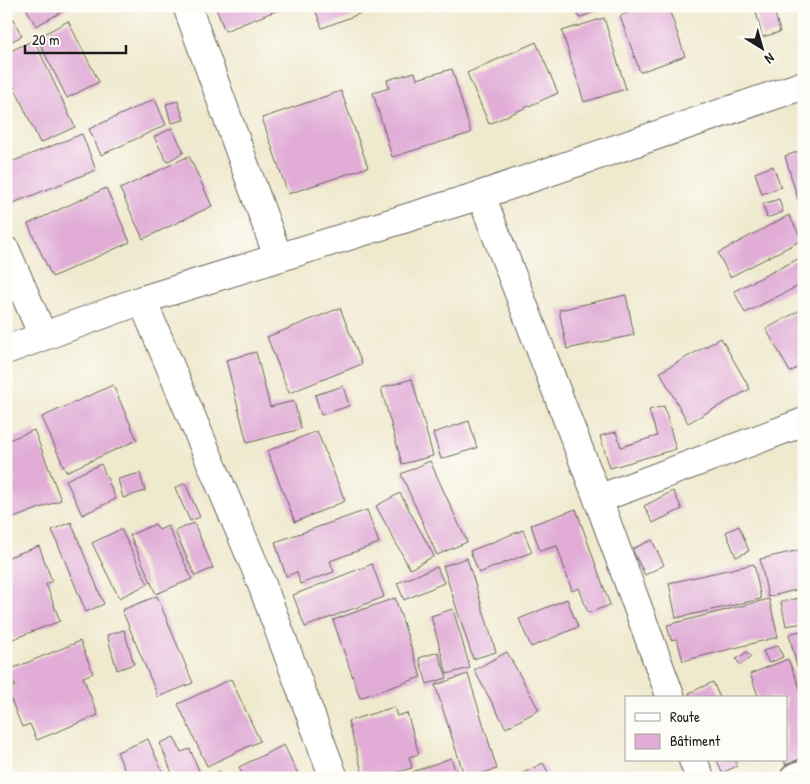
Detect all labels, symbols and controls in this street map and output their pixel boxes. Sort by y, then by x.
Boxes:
scale bar [25,22,126,54]
north arrow [738,22,788,72]
text: 20 m [32,29,59,50]
text: N [761,49,779,69]
legend [625,696,788,762]
text: Route [670,706,700,727]
text: Bâtiment [670,730,721,751]

